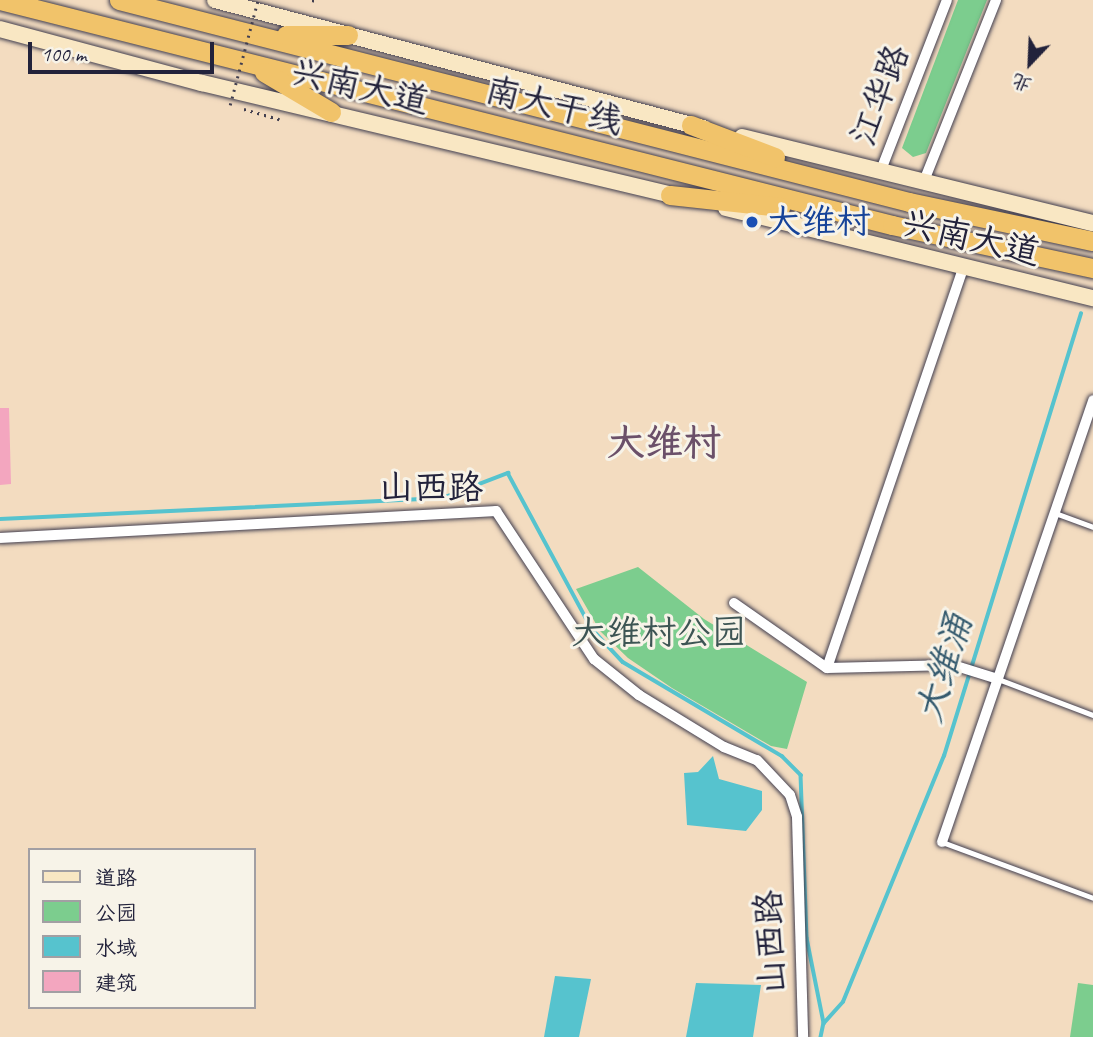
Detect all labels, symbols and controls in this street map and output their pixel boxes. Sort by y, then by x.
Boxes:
scale bar [32,28,217,72]
north arrow [995,28,1065,98]
street label: 江华路 [842,38,918,152]
text: 100 m [41,41,86,67]
street label: 兴南大道 [287,51,433,123]
text: 北 [1008,68,1035,97]
street label: 南大干线 [481,69,627,143]
place label: 大维村 [766,201,871,243]
street label: 兴南大道 [898,202,1044,274]
marker: 大维村 [744,214,760,230]
district label: 大维村 [607,420,721,466]
street label: 山西路 [379,467,483,509]
water label: 大维涌 [907,608,981,728]
park label: 大维村公园 [572,612,746,654]
legend [28,848,256,1009]
text: 道路 [95,865,137,891]
street label: 山西路 [747,888,795,996]
text: 公园 [95,900,137,926]
text: 水域 [95,935,137,961]
text: 建筑 [95,970,137,996]

